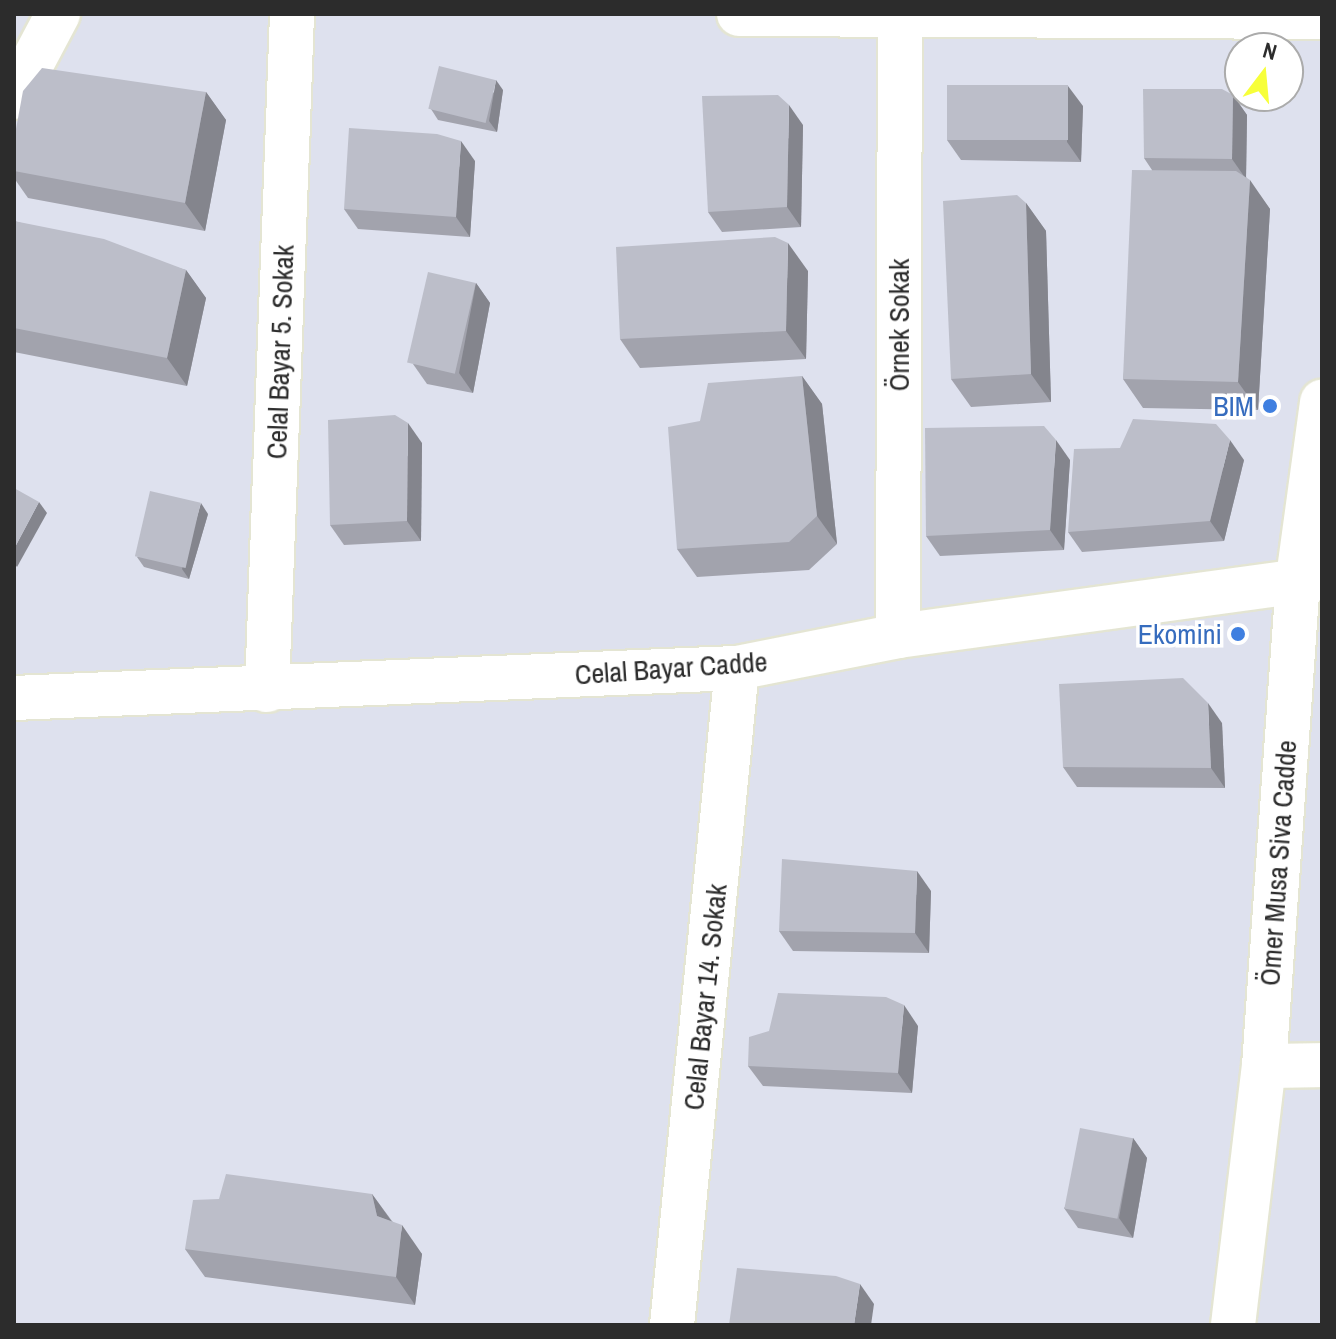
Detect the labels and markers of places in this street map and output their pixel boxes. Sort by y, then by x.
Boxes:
place label: BIM [1213,389,1254,423]
marker: BIM [1261,397,1279,415]
place label: Ekomini [1138,617,1222,651]
marker: Ekomini [1229,625,1247,643]

